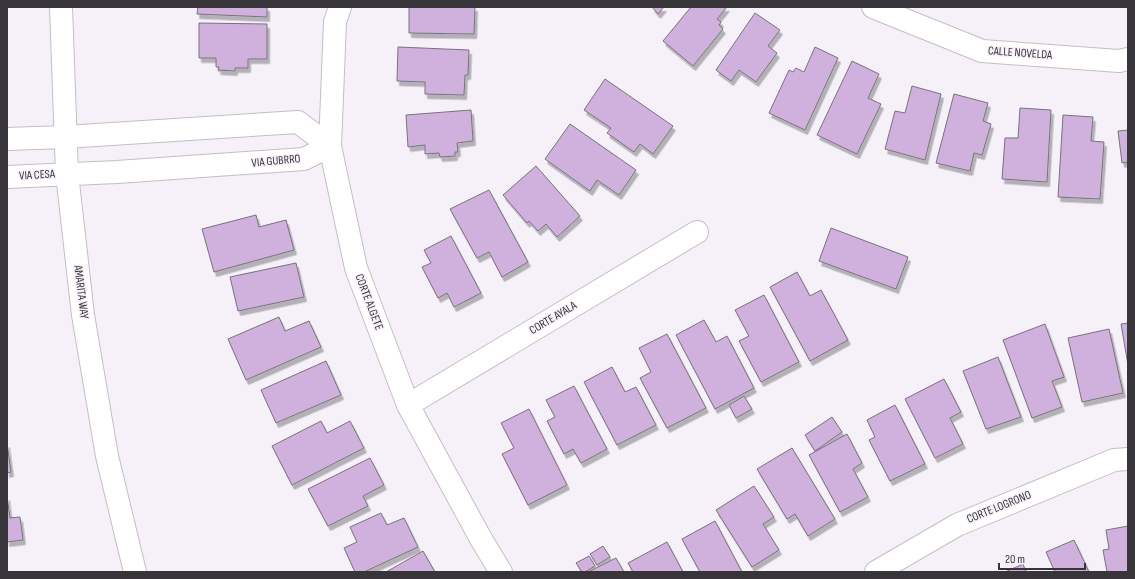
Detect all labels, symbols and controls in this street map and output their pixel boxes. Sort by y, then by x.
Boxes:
street label: CALLE NOVELDA [987,43,1053,63]
street label: VIA GUBRRO [251,151,301,171]
street label: VIA CESA [19,167,56,183]
street label: AMARITA WAY [70,263,92,320]
street label: CORTE ALGETE [351,272,387,332]
street label: CORTE AYALA [527,298,580,338]
street label: CORTE LOGRONO [965,487,1034,527]
scale bar [999,545,1085,571]
text: 20 m [1005,552,1025,567]

